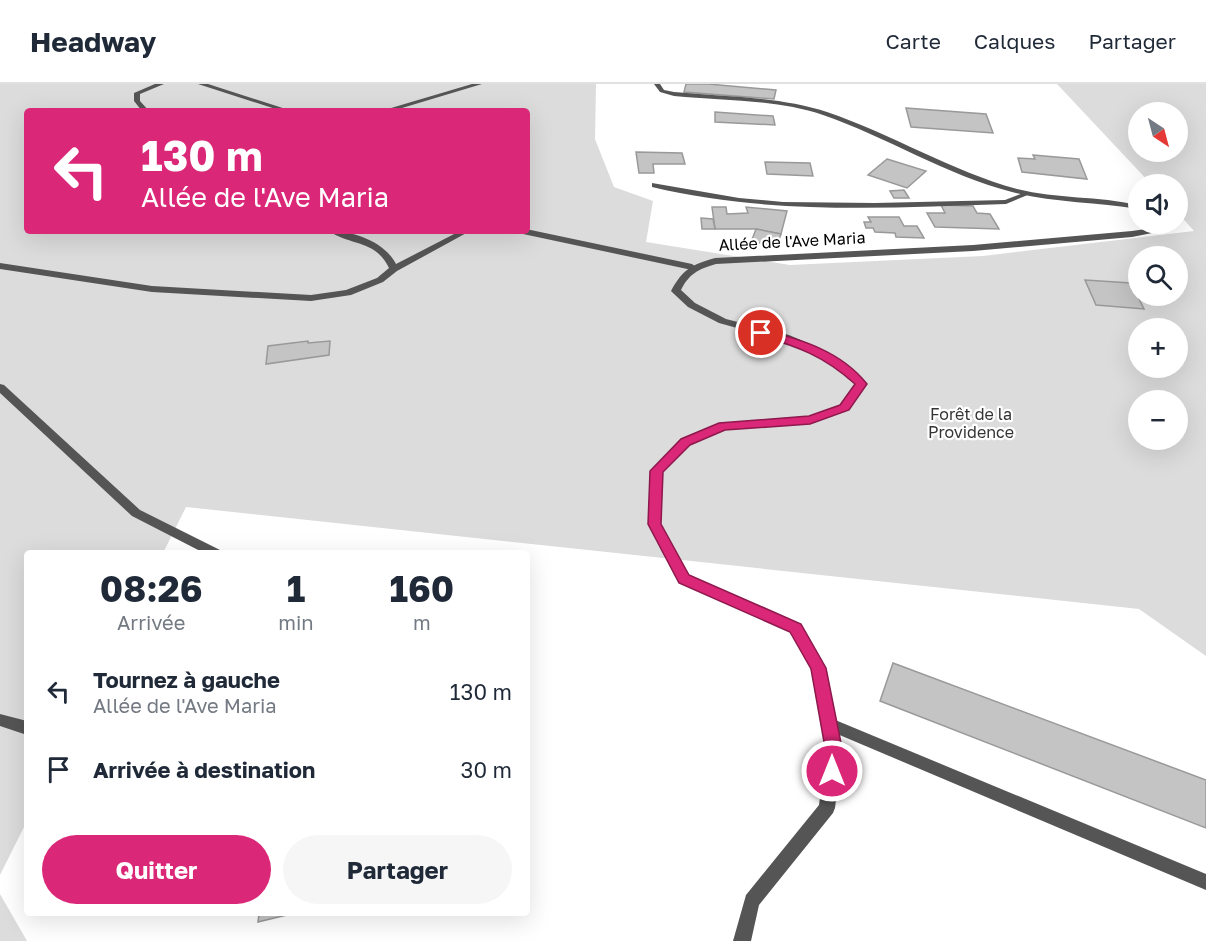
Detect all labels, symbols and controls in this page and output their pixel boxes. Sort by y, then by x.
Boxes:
text: Headway [30,25,156,58]
text: Carte [885,28,941,54]
text: Calques [974,28,1055,54]
text: Partager [1088,28,1176,54]
north arrow [1128,102,1188,162]
map controls [1128,102,1188,450]
text: 130 m [141,130,263,180]
icon: left [42,132,120,210]
button: sound [1128,174,1188,234]
text: Allée de l'Ave Maria [141,181,389,213]
street label: Allée de l'Ave Maria [718,227,866,255]
button: search [1128,246,1188,306]
pin [735,307,786,358]
icon: arrive [744,316,777,349]
button: + [1128,318,1188,378]
button: − [1128,390,1188,450]
park label: Forêt de la Providence [928,404,1014,442]
text: 08:26 [100,567,203,610]
text: 1 [287,567,305,610]
text: 160 [389,567,454,610]
text: Arrivée [117,610,185,634]
text: min [278,610,314,634]
text: m [413,610,431,634]
text: Tournez à gauche [93,666,280,693]
icon: left [42,675,75,708]
text: 130 m [450,678,512,705]
text: Allée de l'Ave Maria [93,693,277,717]
position arrow [800,739,864,803]
icon: arrive [42,753,75,786]
text: Arrivée à destination [93,756,315,783]
text: 30 m [461,756,512,783]
button: Quitter [42,835,271,904]
button: Partager [283,835,512,904]

